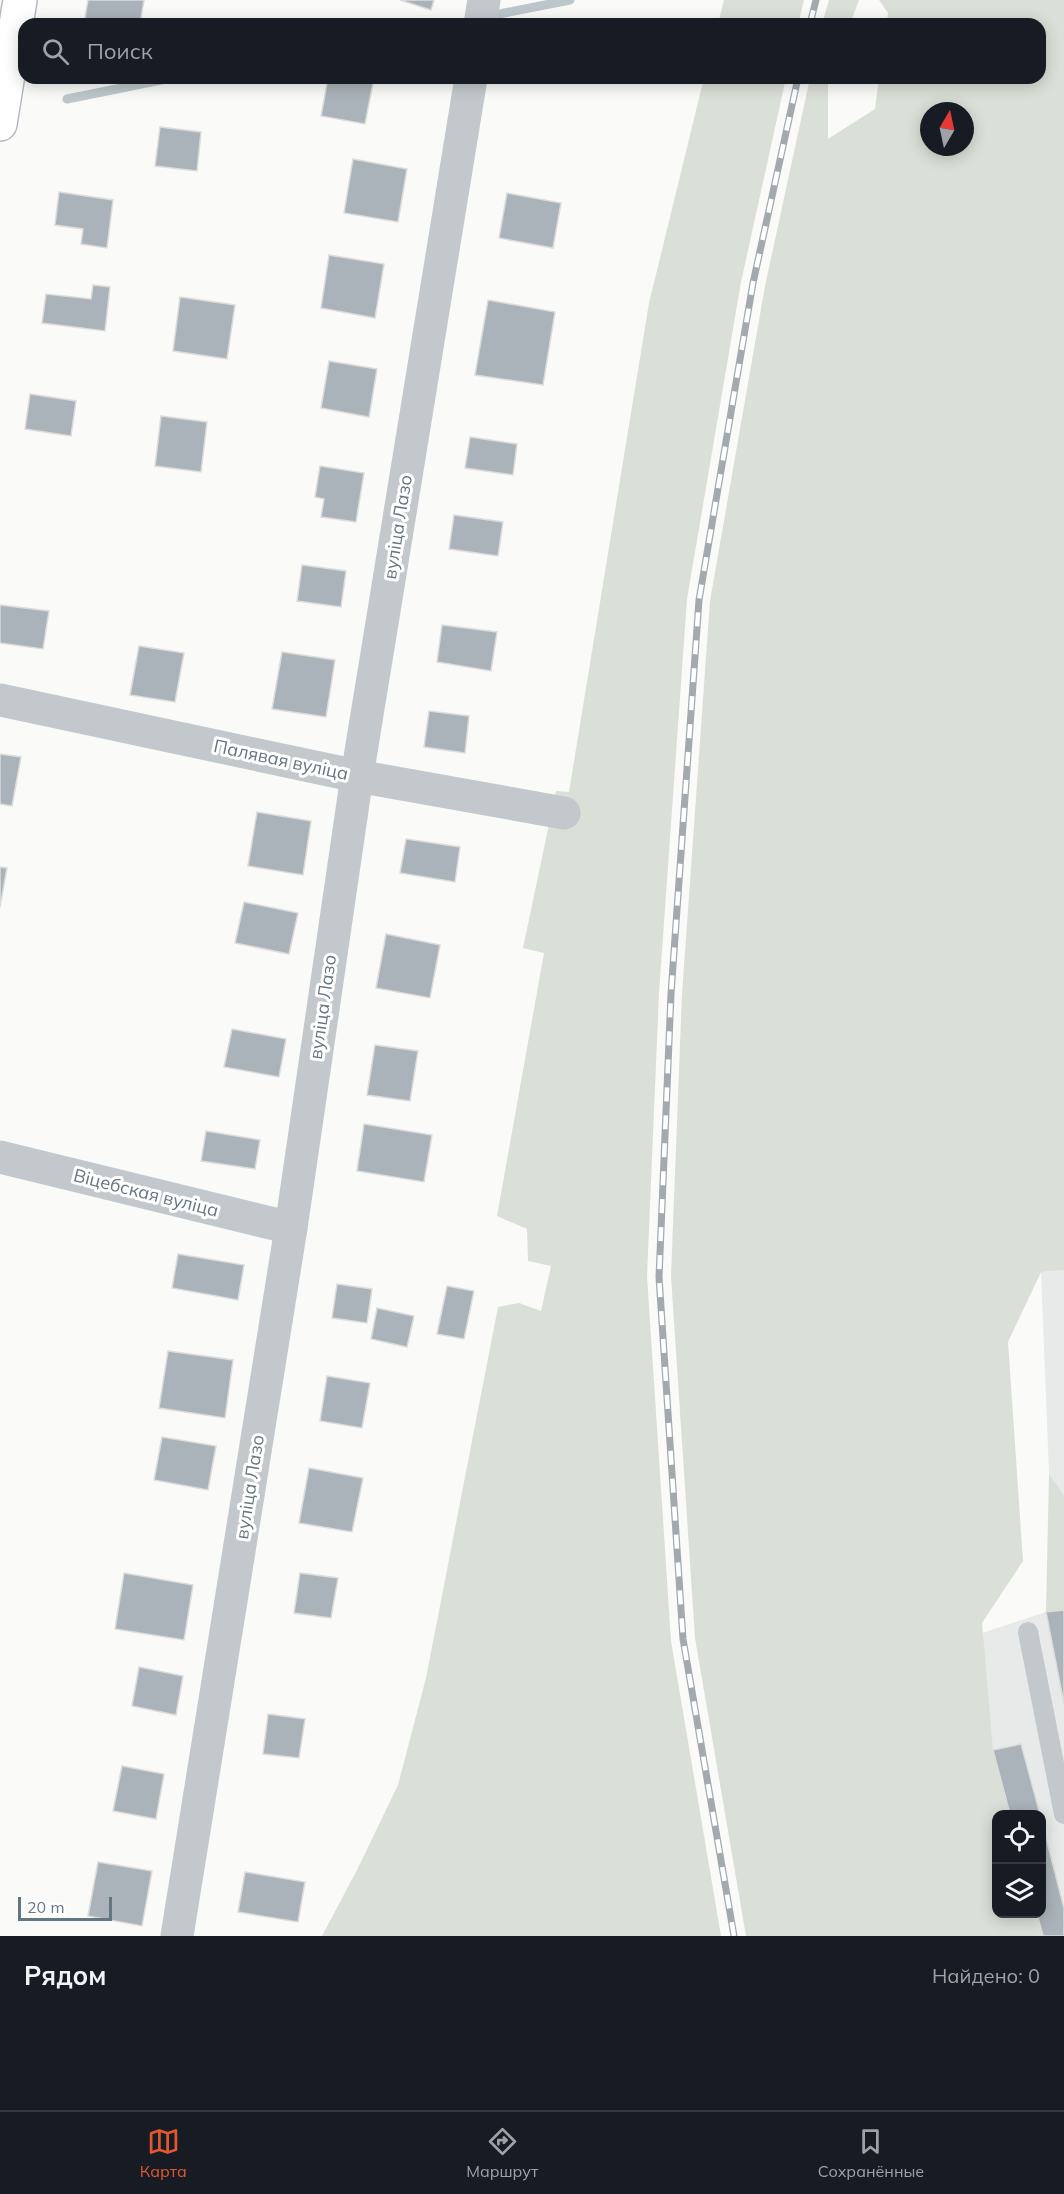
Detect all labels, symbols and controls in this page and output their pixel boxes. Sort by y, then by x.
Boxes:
search box [18,18,1046,84]
icon: search [39,35,72,68]
text: Поиск [87,37,153,65]
north arrow [920,102,974,156]
street label: вуліца Лазо [378,473,417,581]
street label: Палявая вуліца [212,734,351,785]
street label: вуліца Лазо [304,953,341,1061]
street label: Віцебская вуліца [71,1163,221,1222]
street label: вуліца Лазо [230,1433,269,1541]
map controls [992,1810,1046,1918]
button: locate [992,1810,1046,1864]
button: layers [992,1864,1046,1918]
scale bar [18,1894,112,1922]
text: 20 m [27,1897,64,1917]
text: Рядом [24,1959,107,1992]
text: Найдено: 0 [932,1963,1040,1988]
tab: Карта [140,2125,187,2181]
tab: Маршрут [466,2125,538,2181]
tab: Сохранённые [818,2125,924,2181]

